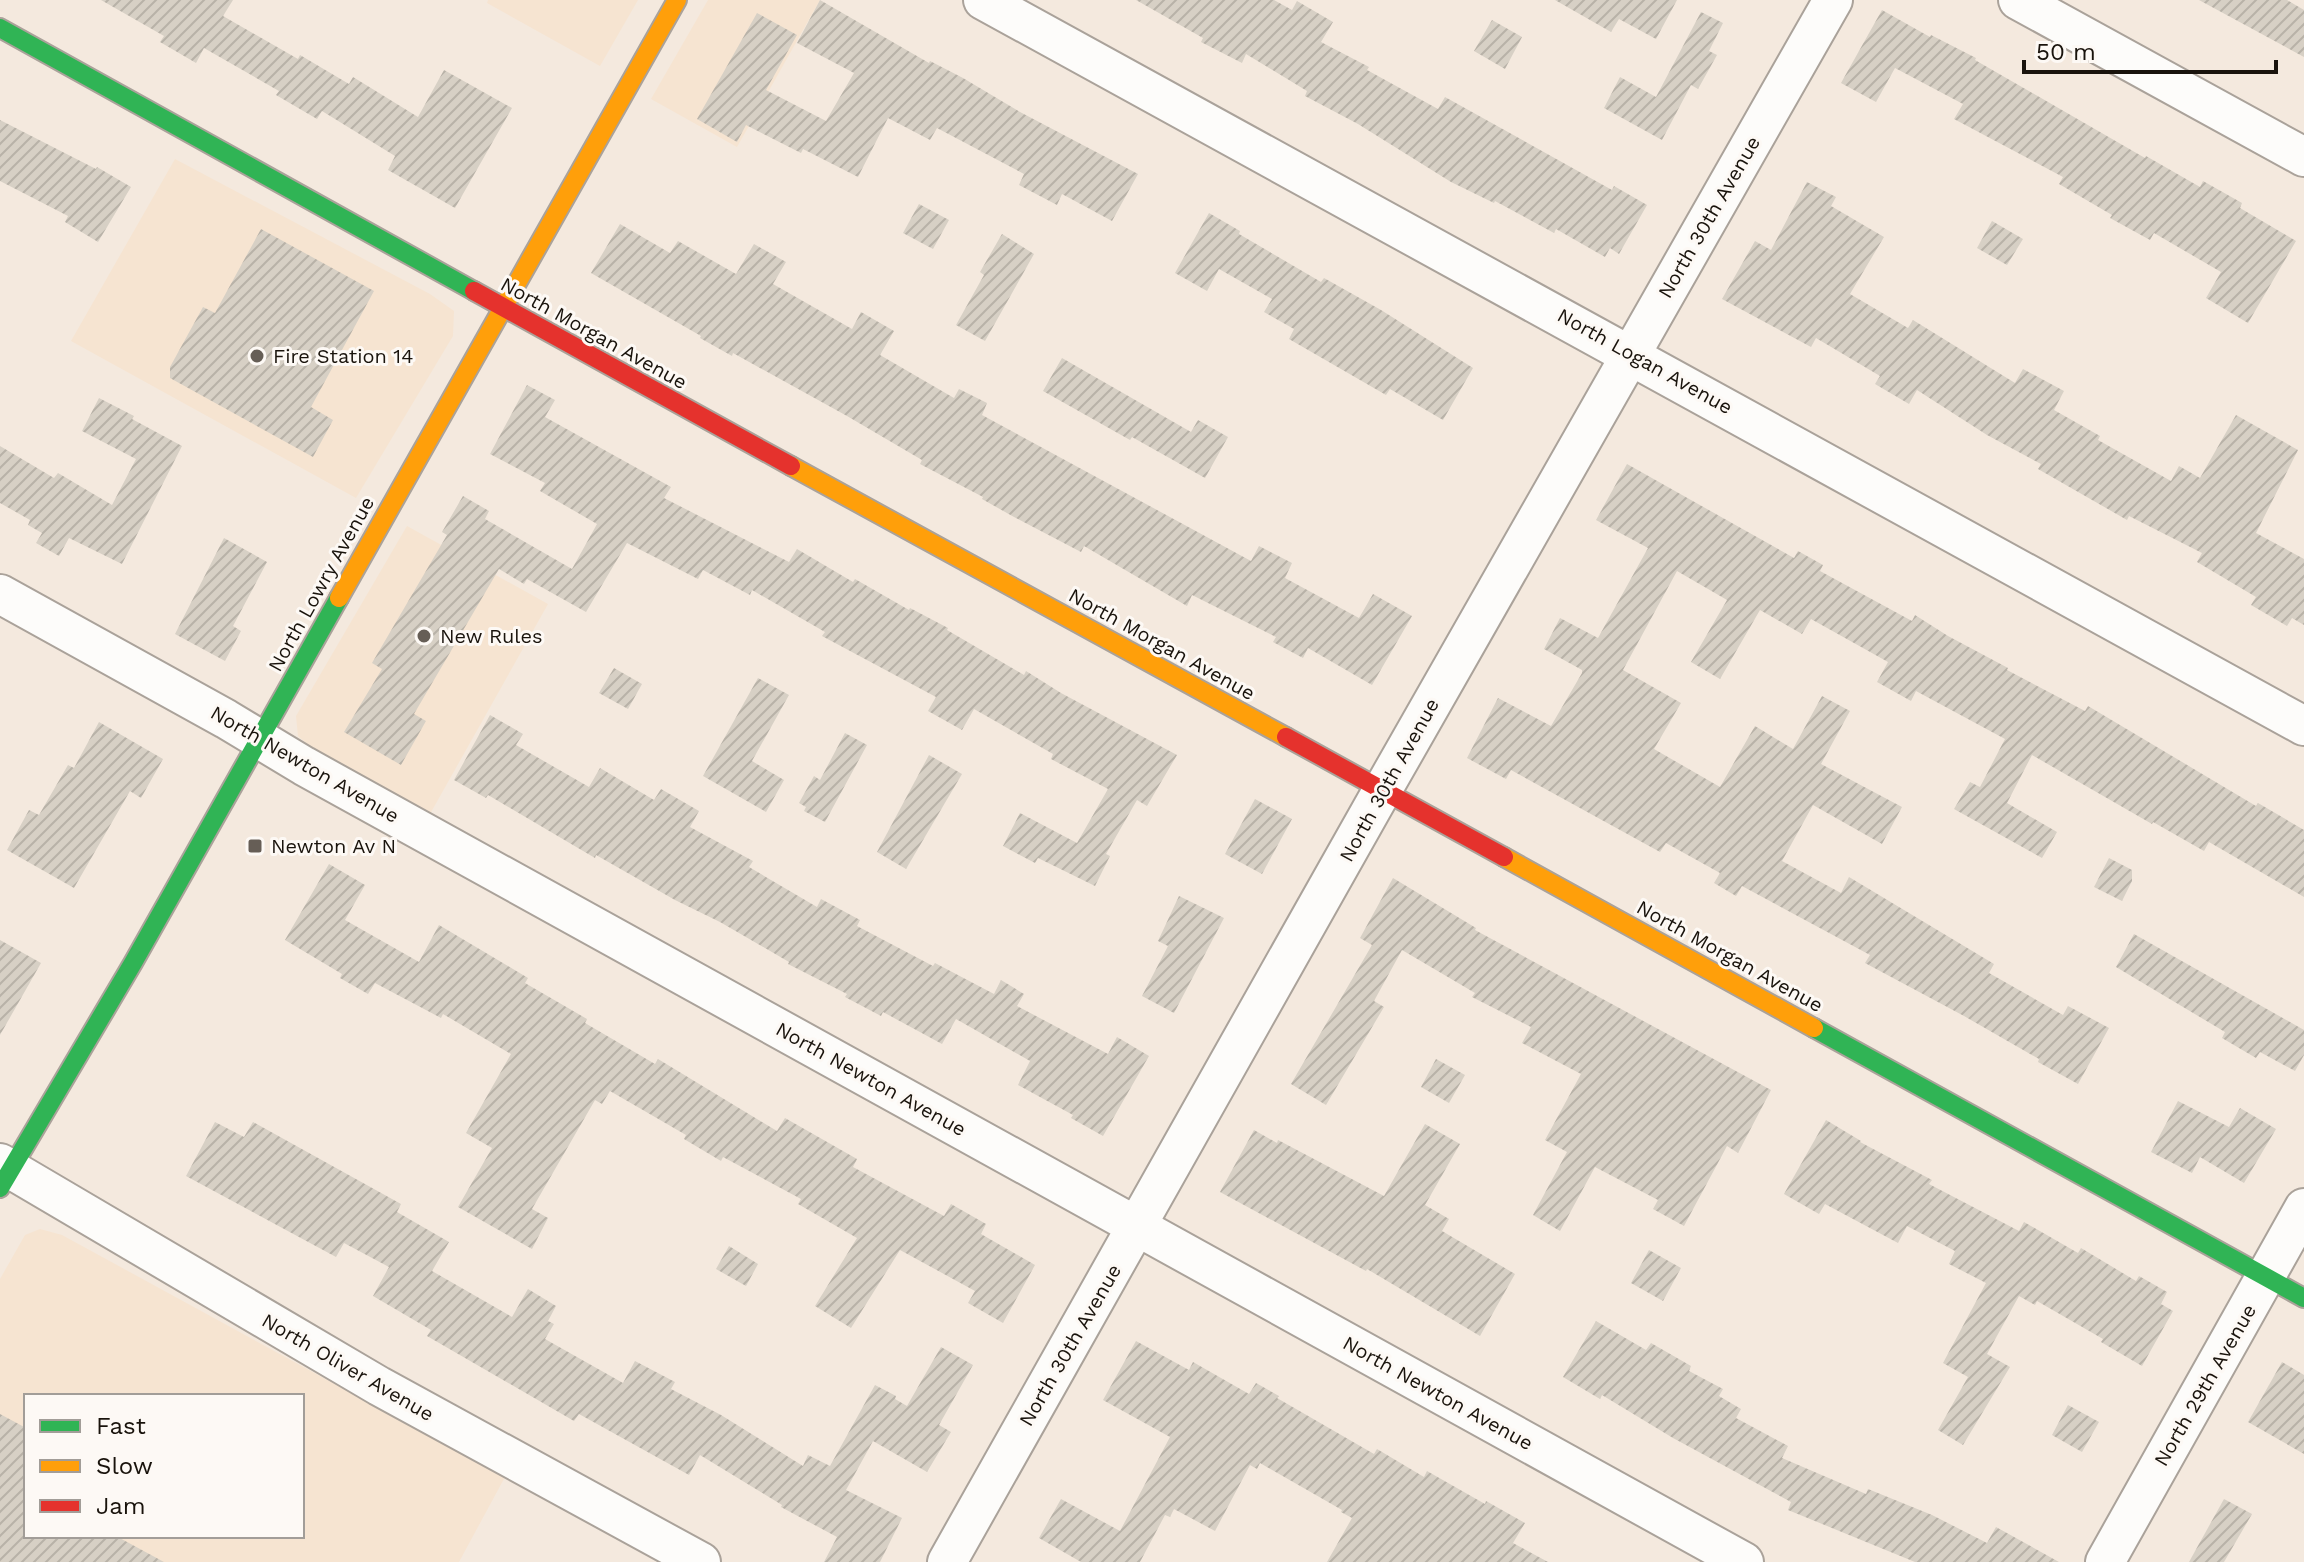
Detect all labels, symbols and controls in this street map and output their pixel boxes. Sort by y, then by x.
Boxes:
scale bar [2024,24,2276,74]
text: 50 m [2036,38,2096,66]
street label: North 30th Avenue [1653,132,1765,302]
street label: North Morgan Avenue [497,272,691,394]
street label: North Logan Avenue [1553,303,1737,419]
place label: Fire Station 14 [273,344,413,368]
marker: Fire Station 14 [248,347,266,365]
street label: North Lowry Avenue [263,492,379,676]
street label: North Morgan Avenue [1065,583,1259,705]
place label: New Rules [440,624,543,648]
marker: New Rules [415,627,433,645]
street label: North 30th Avenue [1334,694,1444,866]
street label: North Newton Avenue [206,700,404,828]
place label: Newton Av N [271,834,396,858]
marker: Newton Av N [246,837,264,855]
street label: North Morgan Avenue [1633,895,1827,1017]
street label: North Newton Avenue [772,1017,970,1141]
street label: North 30th Avenue [1014,1260,1126,1430]
street label: North 29th Avenue [2149,1300,2261,1470]
street label: North Oliver Avenue [258,1308,438,1426]
street label: North Newton Avenue [1339,1331,1537,1455]
legend [24,1394,304,1538]
text: Fast [96,1412,146,1440]
text: Slow [96,1452,153,1480]
text: Jam [96,1492,146,1520]

